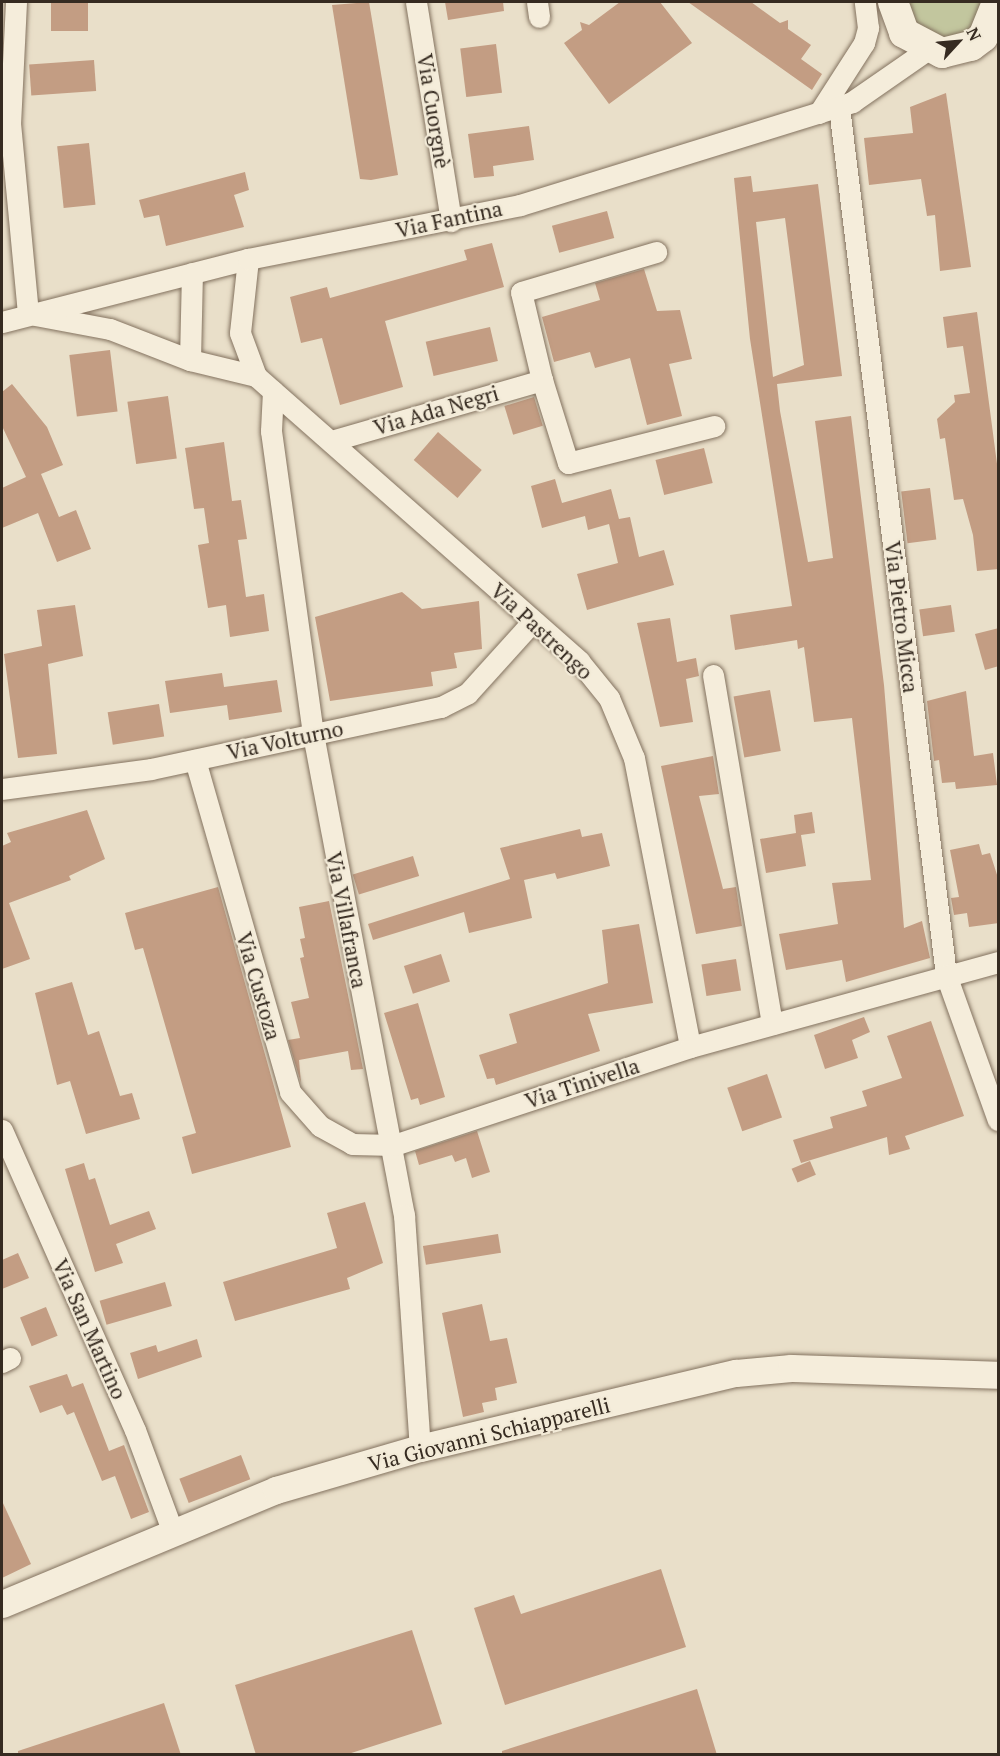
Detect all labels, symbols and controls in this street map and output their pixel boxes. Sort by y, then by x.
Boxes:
north arrow [928,12,988,72]
text: N [962,24,987,44]
street label: Via Cuorgnè [413,52,455,170]
street label: Via Fantina [394,195,504,243]
street label: Via Ada Negri [370,380,502,440]
street label: Via Pietro Micca [880,540,924,694]
street label: Via Pastrengo [486,577,598,685]
street label: Via Volturno [224,715,346,765]
street label: Via Villafranca [321,849,373,991]
street label: Via Custoza [232,929,286,1043]
street label: Via Tinivella [522,1053,642,1113]
street label: Via San Martino [48,1255,132,1403]
street label: Via Giovanni Schiapparelli [365,1392,613,1476]

